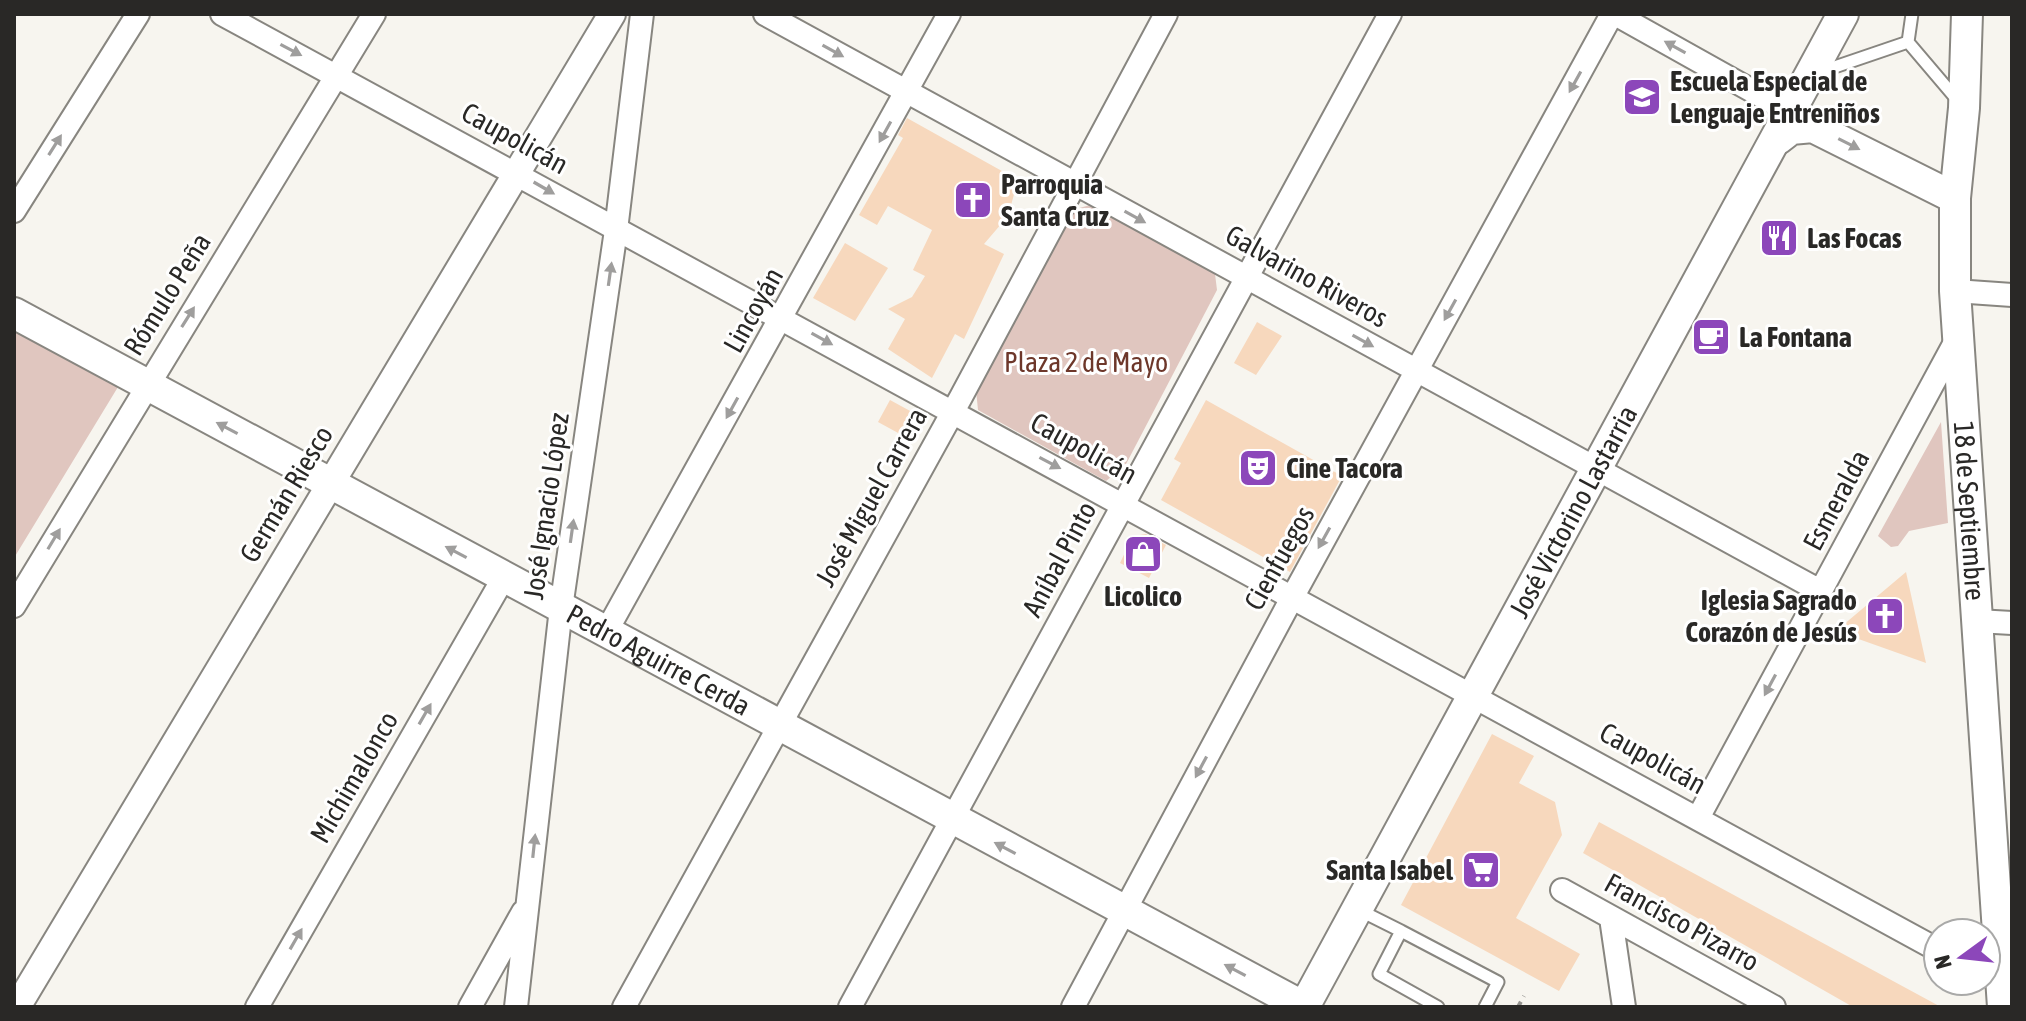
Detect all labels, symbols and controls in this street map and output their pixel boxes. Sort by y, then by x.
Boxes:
one-way arrow [1664,41,1686,55]
one-way arrow [280,43,302,57]
one-way arrow [822,45,845,58]
place label: Escuela Especial de Lenguaje Entreniños [1670,65,1880,129]
one-way arrow [1568,71,1581,94]
school or university icon: Escuela Especial de Lenguaje Entreniños [1621,76,1663,118]
street label: Caupolicán [456,96,574,180]
one-way arrow [878,121,892,143]
one-way arrow [48,134,62,156]
one-way arrow [1837,138,1860,151]
place label: Parroquia Santa Cruz [1001,168,1109,232]
church icon: Parroquia Santa Cruz [952,179,994,221]
one-way arrow [533,181,555,195]
one-way arrow [1124,209,1146,223]
restaurant icon: Las Focas [1758,217,1800,259]
street label: Galvarino Riveros [1220,218,1394,334]
place label: Las Focas [1807,222,1902,254]
street label: Rómulo Peña [117,227,217,361]
one-way arrow [604,261,617,286]
street label: Lincoyán [717,262,789,358]
one-way arrow [1443,299,1456,322]
one-way arrow [181,306,195,328]
cafe icon: La Fontana [1690,316,1732,358]
place label: La Fontana [1739,321,1852,353]
one-way arrow [810,332,833,345]
one-way arrow [1352,334,1374,348]
park label: Plaza 2 de Mayo [1004,346,1168,378]
one-way arrow [725,397,739,420]
street label: José Victorino Lastarria [1503,400,1643,623]
street label: José Miguel Carrera [809,402,933,592]
street label: Caupolicán [1025,406,1143,490]
street label: José Ignacio López [517,411,575,601]
street label: Germán Riesco [233,420,339,568]
street label: 18 de Septiembre [1948,420,1992,602]
one-way arrow [216,422,239,435]
street label: Esmeralda [1796,444,1876,556]
theatre icon: Cine Tacora [1237,447,1279,489]
place label: Cine Tacora [1286,452,1403,484]
one-way arrow [1038,457,1061,470]
street label: Aníbal Pinto [1015,496,1103,622]
street label: Cienfuegos [1237,500,1321,616]
one-way arrow [566,518,579,543]
one-way arrow [1318,527,1332,549]
one-way arrow [47,528,61,550]
shop icon: Licolico [1122,533,1164,575]
one-way arrow [445,545,468,558]
place label: Licolico [1104,580,1182,612]
place label: Iglesia Sagrado Corazón de Jesús [1685,584,1857,648]
church icon: Iglesia Sagrado Corazón de Jesús [1864,595,1906,637]
street label: Pedro Aguirre Cerda [562,598,756,722]
one-way arrow [1763,673,1776,696]
one-way arrow [418,703,432,725]
street label: Michimalonco [304,706,404,848]
street label: Caupolicán [1594,716,1712,800]
one-way arrow [1194,756,1208,778]
one-way arrow [528,833,541,858]
one-way arrow [994,841,1017,855]
supermarket icon: Santa Isabel [1460,849,1502,891]
place label: Santa Isabel [1326,854,1454,886]
street label: Francisco Pizarro [1599,866,1765,978]
north arrow [1922,917,2002,997]
one-way arrow [289,928,303,950]
text: N [1928,953,1957,972]
one-way arrow [1224,964,1246,978]

